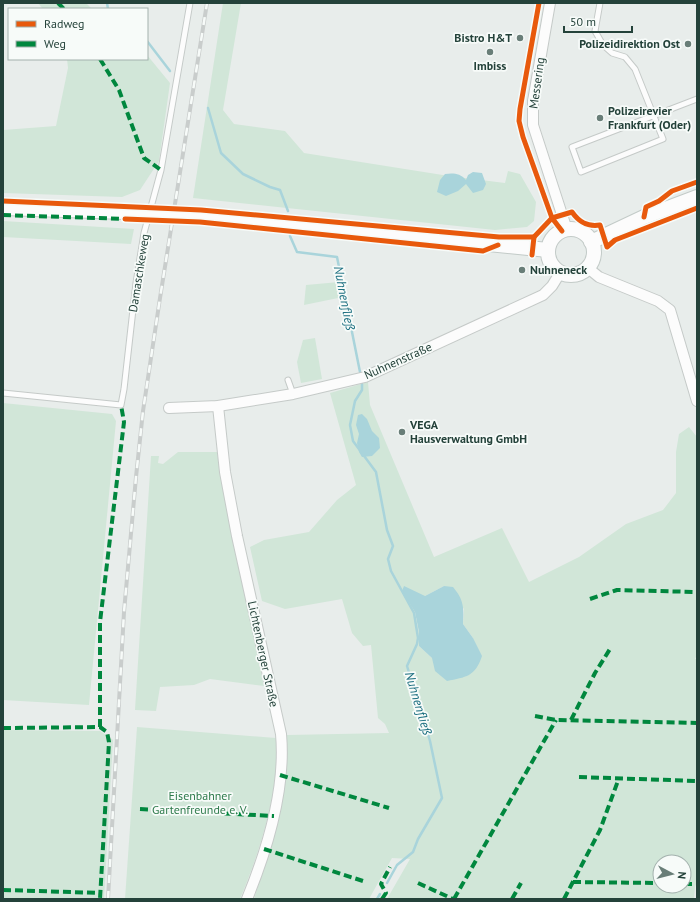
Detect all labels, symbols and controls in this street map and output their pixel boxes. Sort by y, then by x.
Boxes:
legend [8,8,148,60]
scale bar [564,8,632,34]
text: 50 m [570,14,596,29]
text: Radweg [44,16,85,31]
place label: Bistro H&T [454,30,512,45]
marker: Bistro H&T [515,33,525,43]
text: Weg [44,36,66,51]
place label: Polizeidirektion Ost [579,36,681,51]
marker: Polizeidirektion Ost [683,39,693,49]
marker: Imbiss [485,47,495,57]
street label: Messering [525,56,548,110]
place label: Imbiss [474,58,506,73]
place label: Polizeirevier Frankfurt (Oder) [608,103,691,132]
marker: Polizeirevier Frankfurt (Oder) [595,113,605,123]
street label: Damaschkeweg [125,233,152,313]
place label: Nuhneneck [530,262,587,277]
water label: Nuhnenfließ [330,264,359,332]
marker: Nuhneneck [517,265,527,275]
street label: Nuhnenstraße [362,339,434,382]
place label: VEGA Hausverwaltung GmbH [409,417,527,446]
marker: VEGA Hausverwaltung GmbH [397,427,407,437]
street label: Lichtenberger Straße [245,599,282,708]
water label: Nuhnenfließ [401,669,436,737]
park label: Eisenbahner Gartenfreunde e. V. [152,788,248,817]
north arrow [652,854,692,894]
text: N [675,871,689,880]

